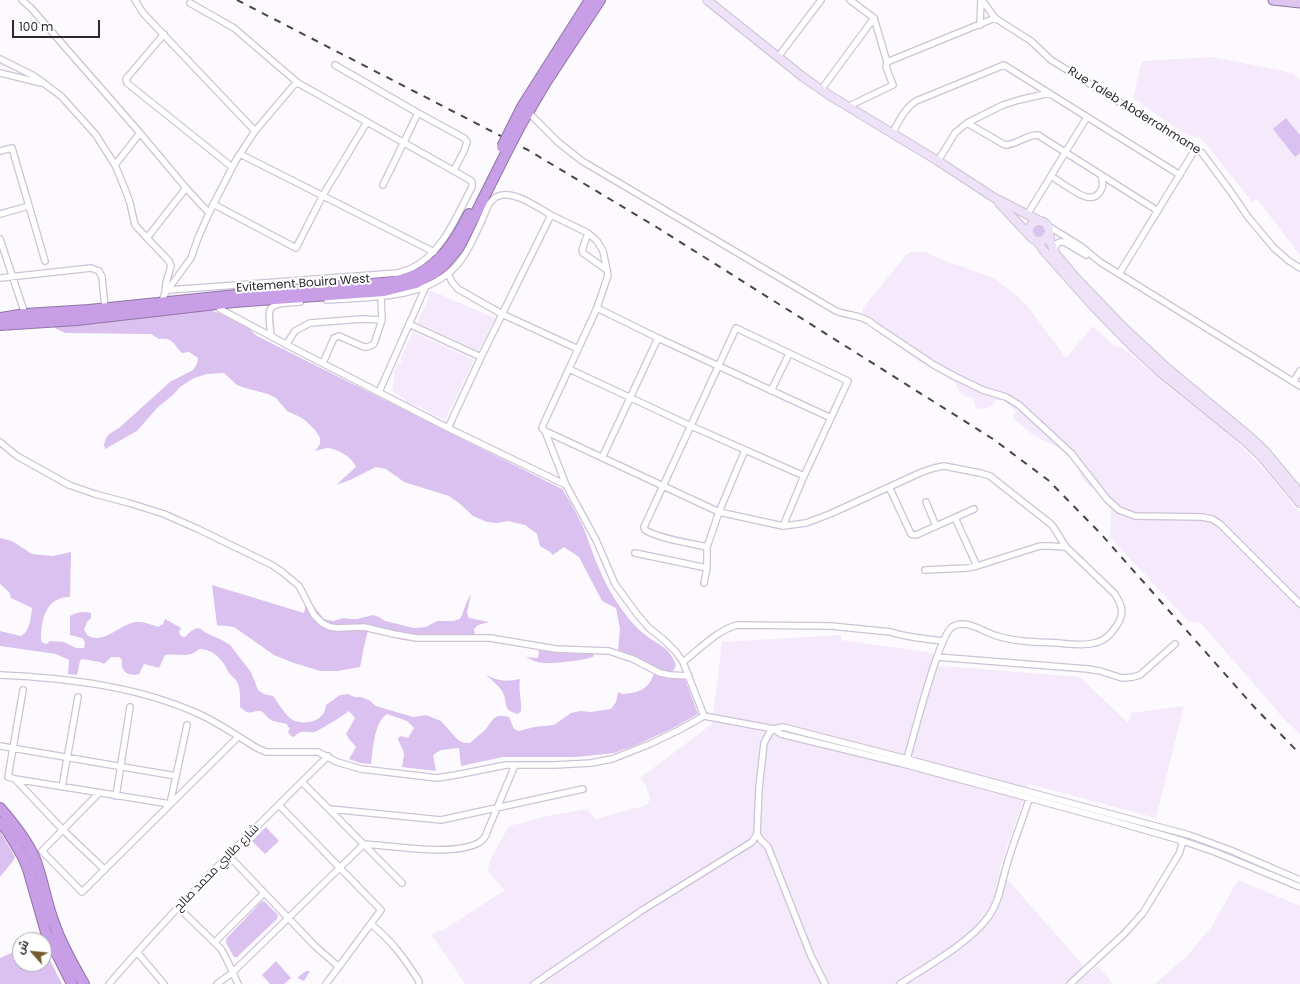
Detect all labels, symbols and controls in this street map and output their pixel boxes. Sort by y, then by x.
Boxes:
scale bar [14,12,102,38]
text: 100 m [19,18,53,35]
street label: Rue Taleb Abderrahmane [1065,64,1203,158]
street label: Evitement Bouira West [236,272,370,296]
street label: شارع طالبي محمد صالح [172,821,262,915]
north arrow [12,932,52,972]
text: ش [12,937,33,957]

